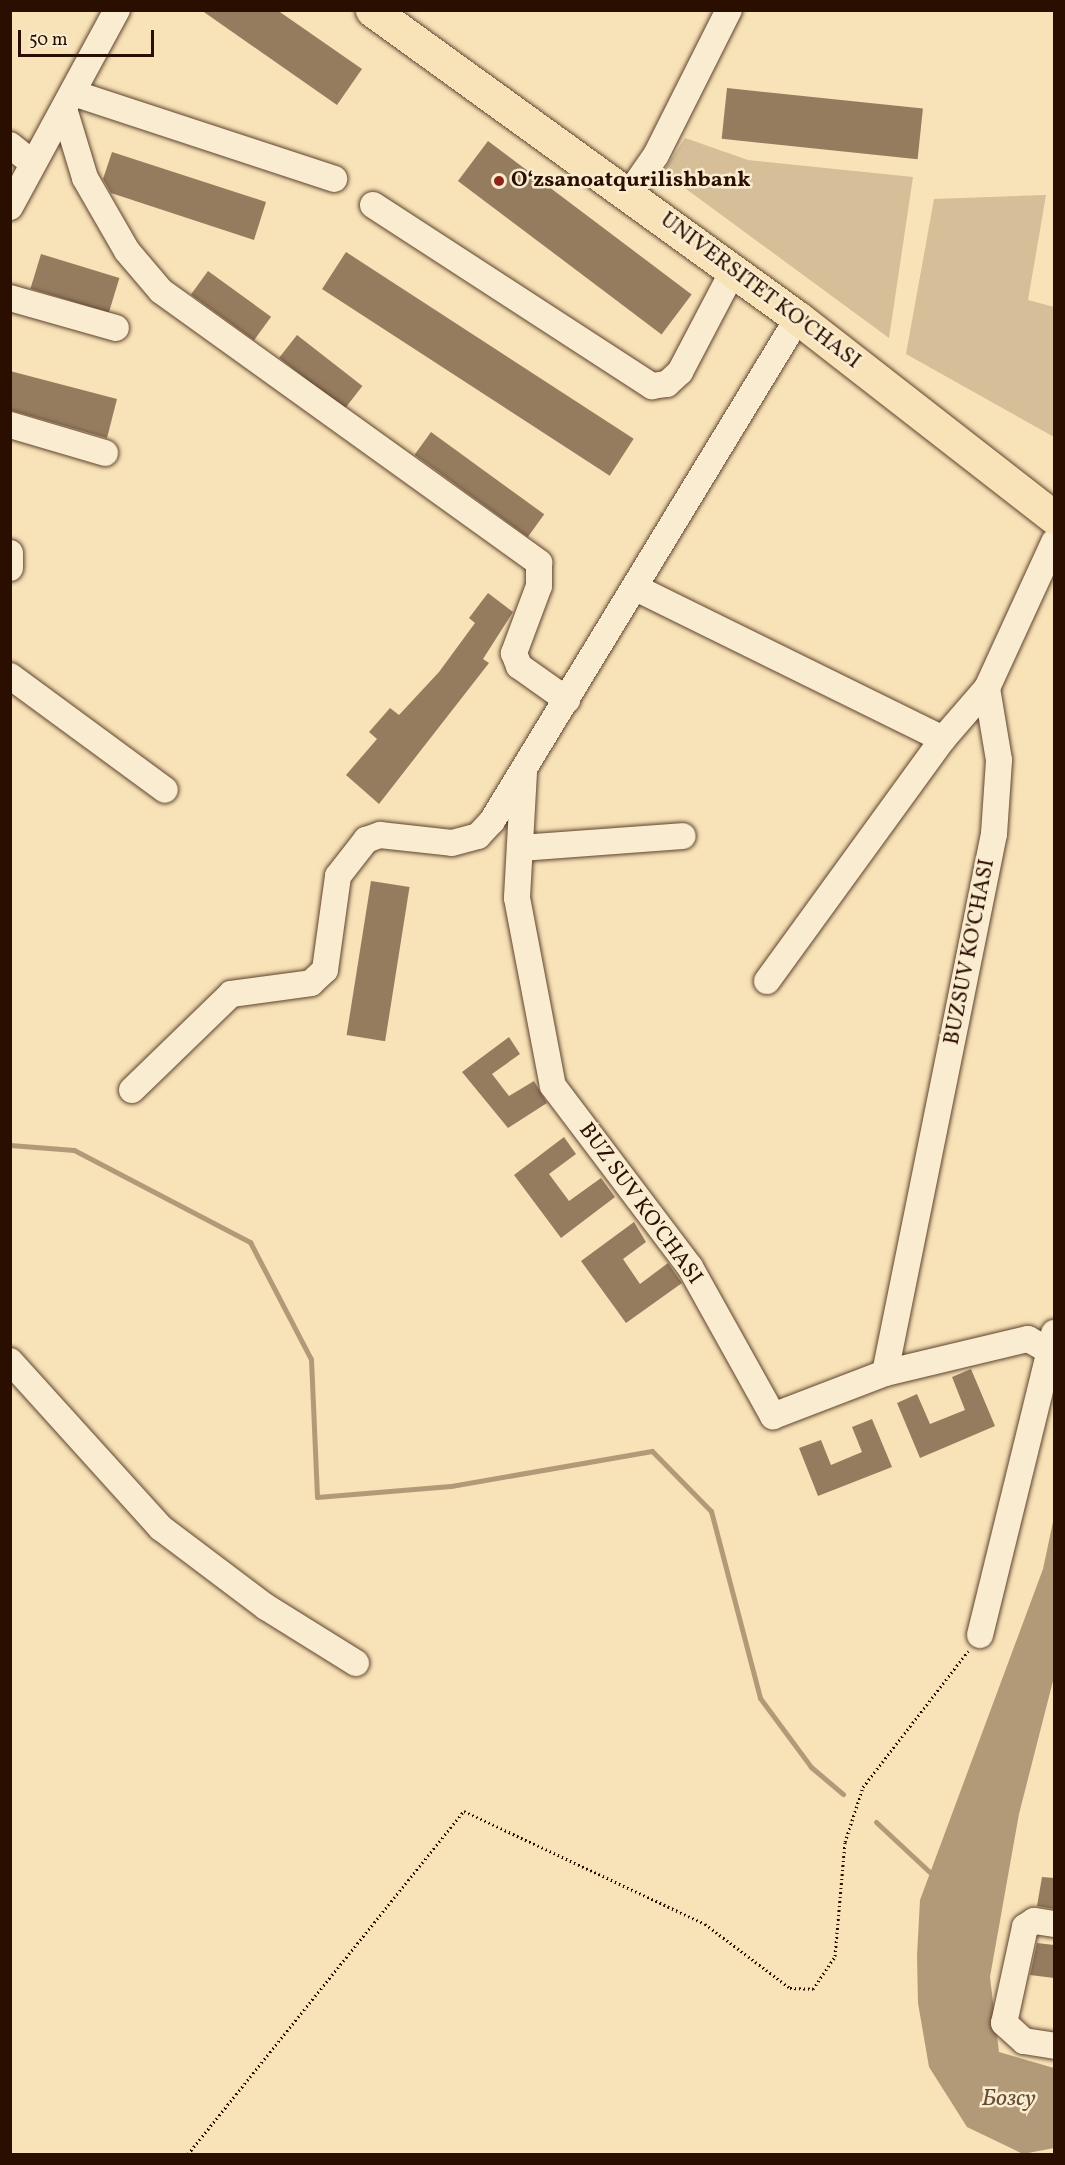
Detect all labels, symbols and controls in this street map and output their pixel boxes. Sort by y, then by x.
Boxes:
scale bar [21,18,158,56]
text: 50 m [29,28,68,53]
place label: Oʻzsanoatqurilishbank [511,168,751,194]
marker: Oʻzsanoatqurilishbank [492,174,506,188]
street label: UNIVERSITET KO'CHASI [654,207,866,375]
street label: BUZSUV KO'CHASI [939,856,1001,1048]
street label: BUZ SUV KO'CHASI [572,1118,708,1290]
water label: Бозсу [982,2086,1036,2114]

